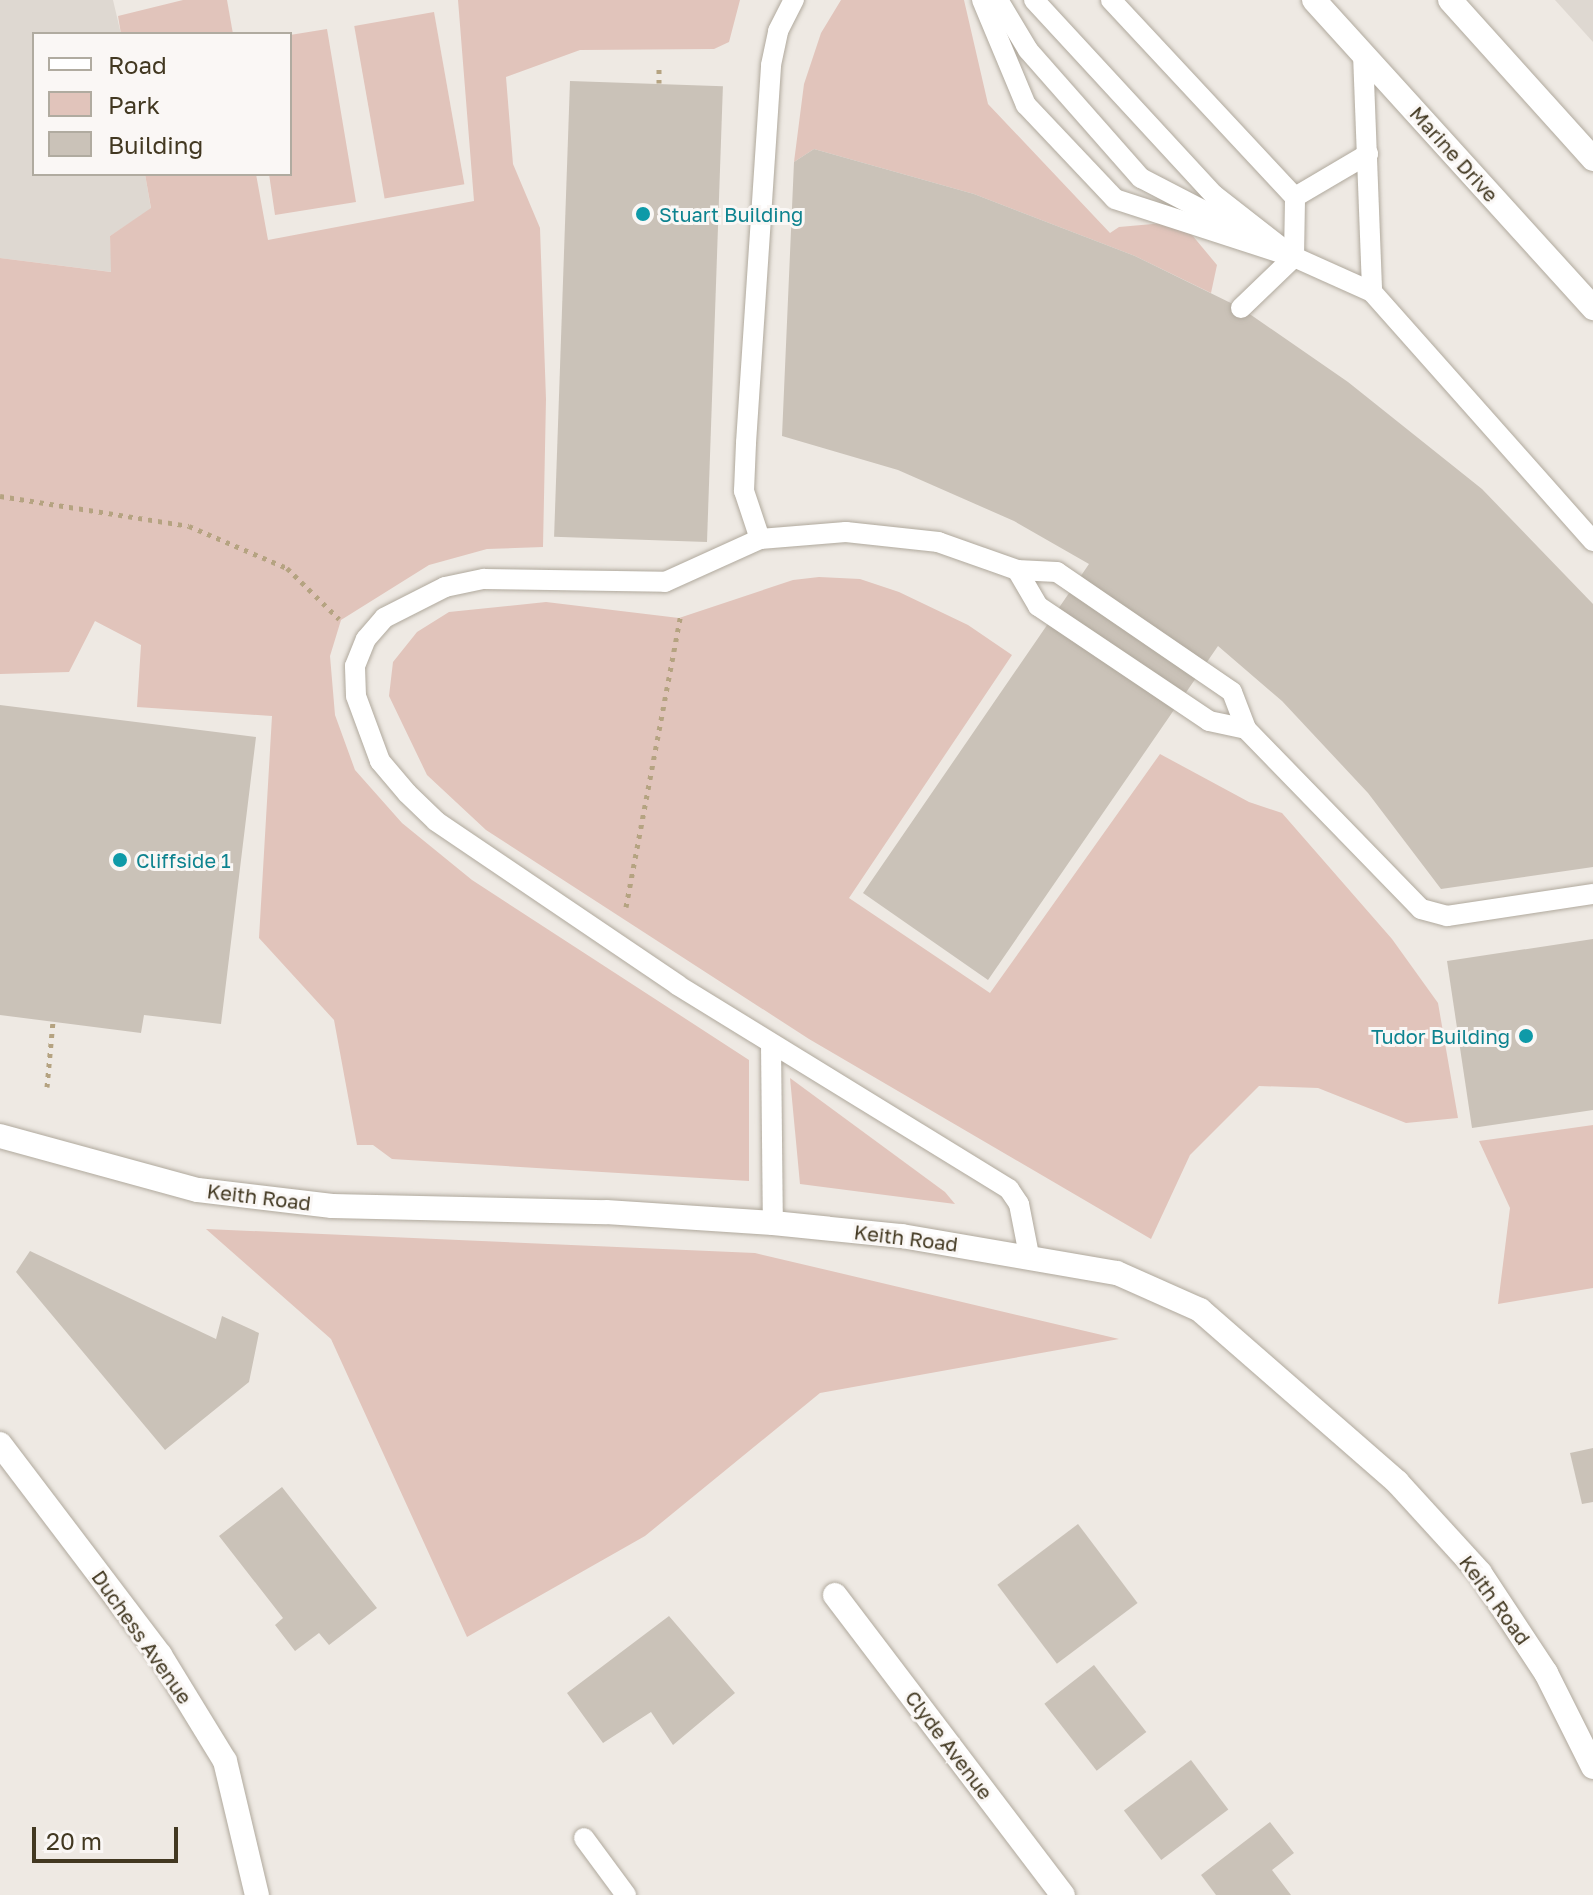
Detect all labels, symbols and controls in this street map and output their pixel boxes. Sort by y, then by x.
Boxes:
legend [32,32,292,176]
text: Road [108,50,167,79]
text: Park [108,90,160,119]
street label: Marine Drive [1405,101,1503,207]
text: Building [108,130,203,159]
place label: Stuart Building [659,202,803,226]
marker: Stuart Building [634,205,652,223]
place label: Cliffside 1 [136,848,231,872]
marker: Cliffside 1 [111,851,129,869]
place label: Tudor Building [1371,1024,1510,1048]
marker: Tudor Building [1517,1027,1535,1045]
street label: Keith Road [206,1179,312,1215]
street label: Keith Road [853,1220,959,1256]
street label: Keith Road [1455,1551,1535,1649]
street label: Duchess Avenue [87,1566,197,1708]
street label: Clyde Avenue [900,1686,998,1804]
scale bar [36,1811,182,1861]
text: 20 m [46,1826,102,1855]

